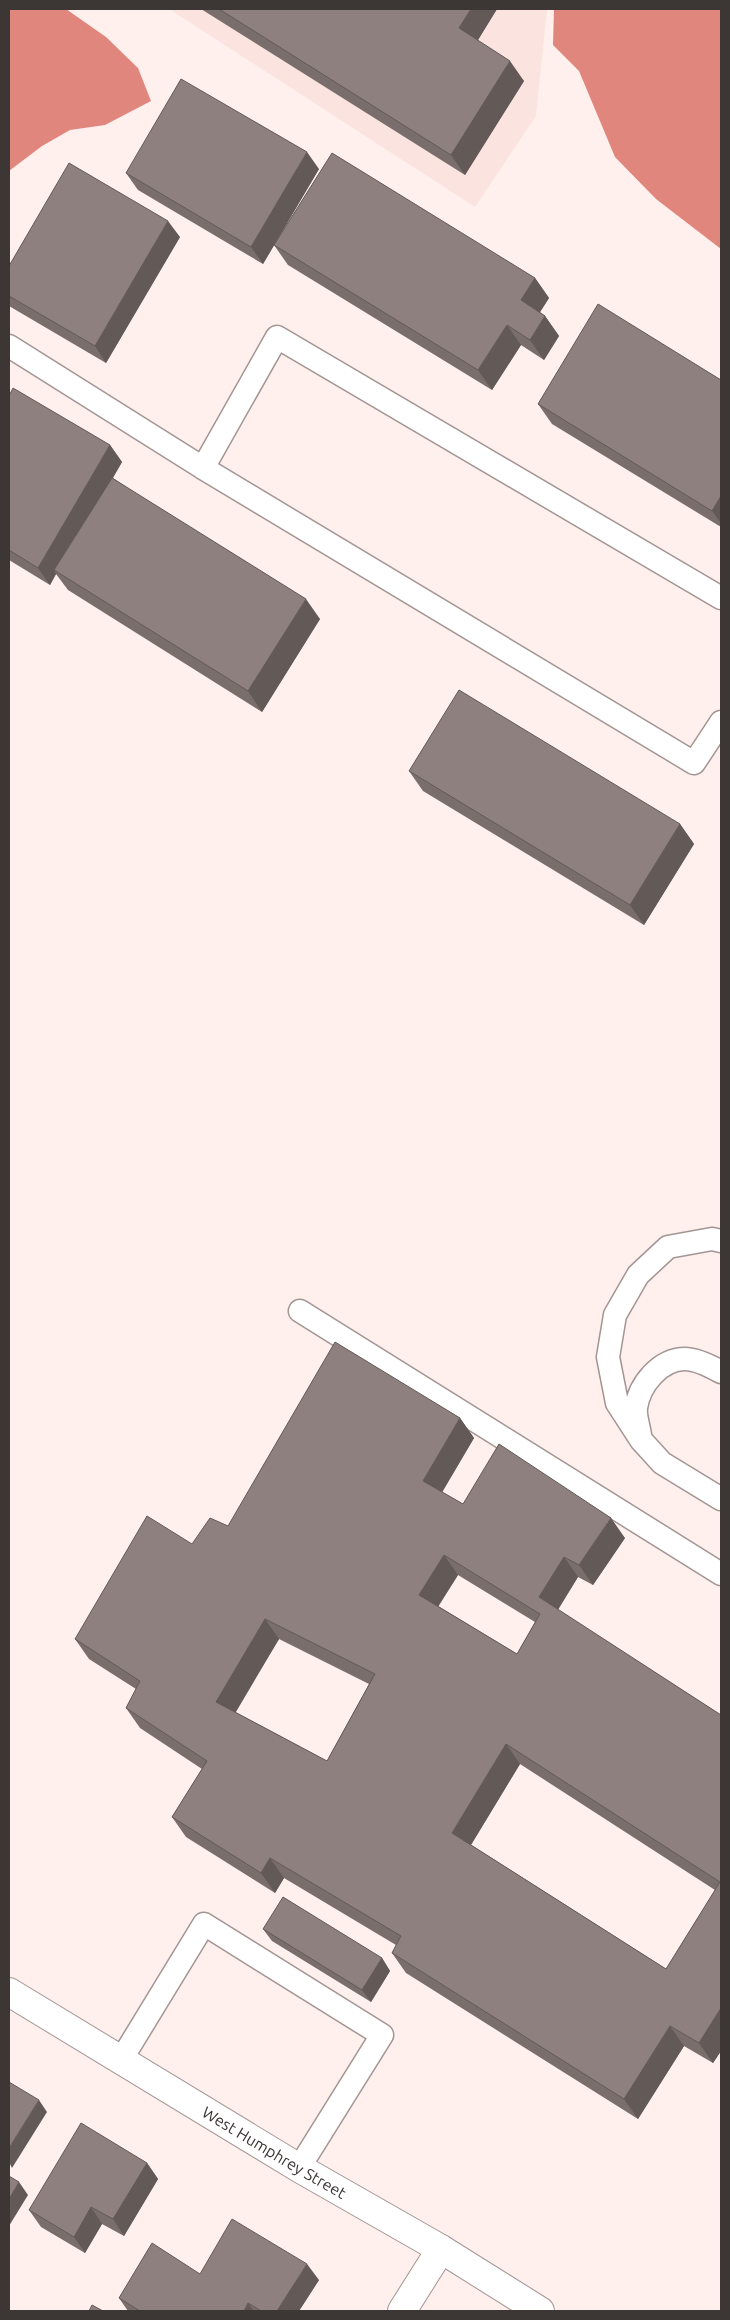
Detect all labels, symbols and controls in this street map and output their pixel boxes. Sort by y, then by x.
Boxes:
street label: West Humphrey Street [199,2103,350,2202]

